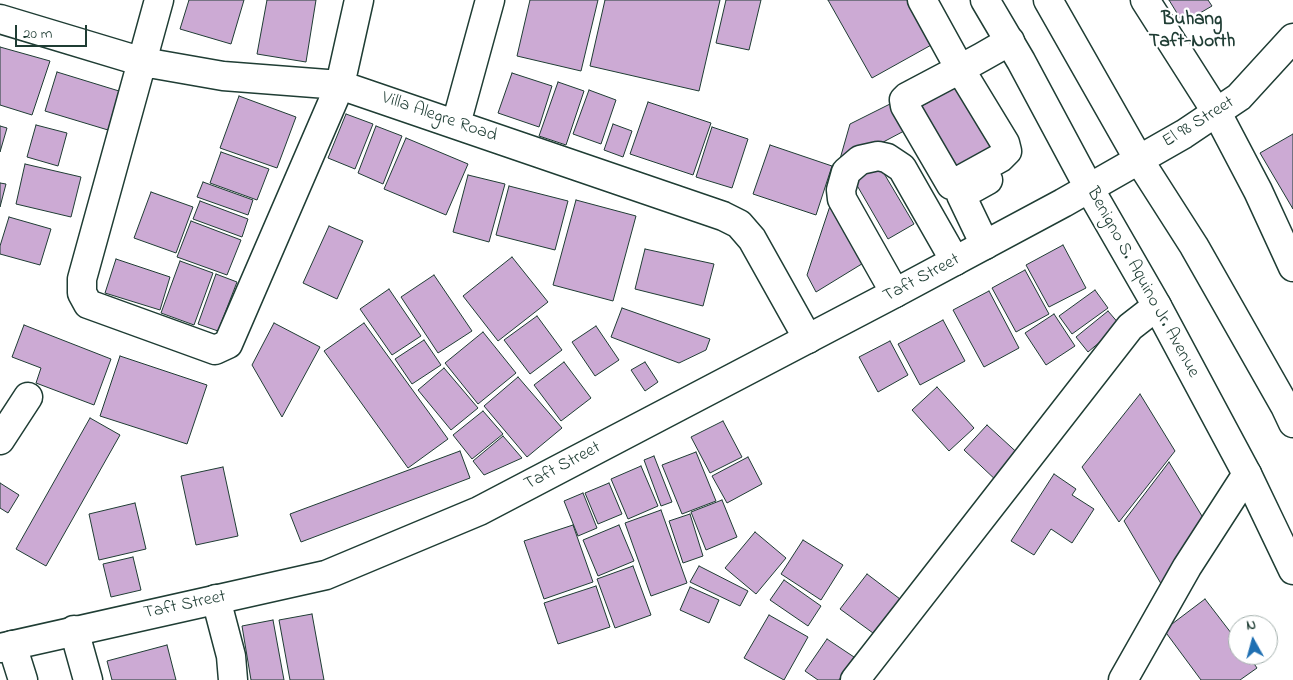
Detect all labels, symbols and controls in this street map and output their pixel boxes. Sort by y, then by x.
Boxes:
district label: Buhang Taft-North [1149,10,1235,54]
scale bar [18,15,90,47]
text: 20 m [23,23,52,45]
street label: Villa Alegre Road [379,88,499,148]
street label: El 98 Street [1159,93,1239,153]
street label: Benigno S. Aquino Jr. Avenue [1081,184,1203,382]
street label: Taft Street [880,250,964,308]
street label: Taft Street [521,438,605,496]
street label: Taft Street [142,587,228,625]
north arrow [1228,615,1278,665]
text: N [1245,615,1257,637]

